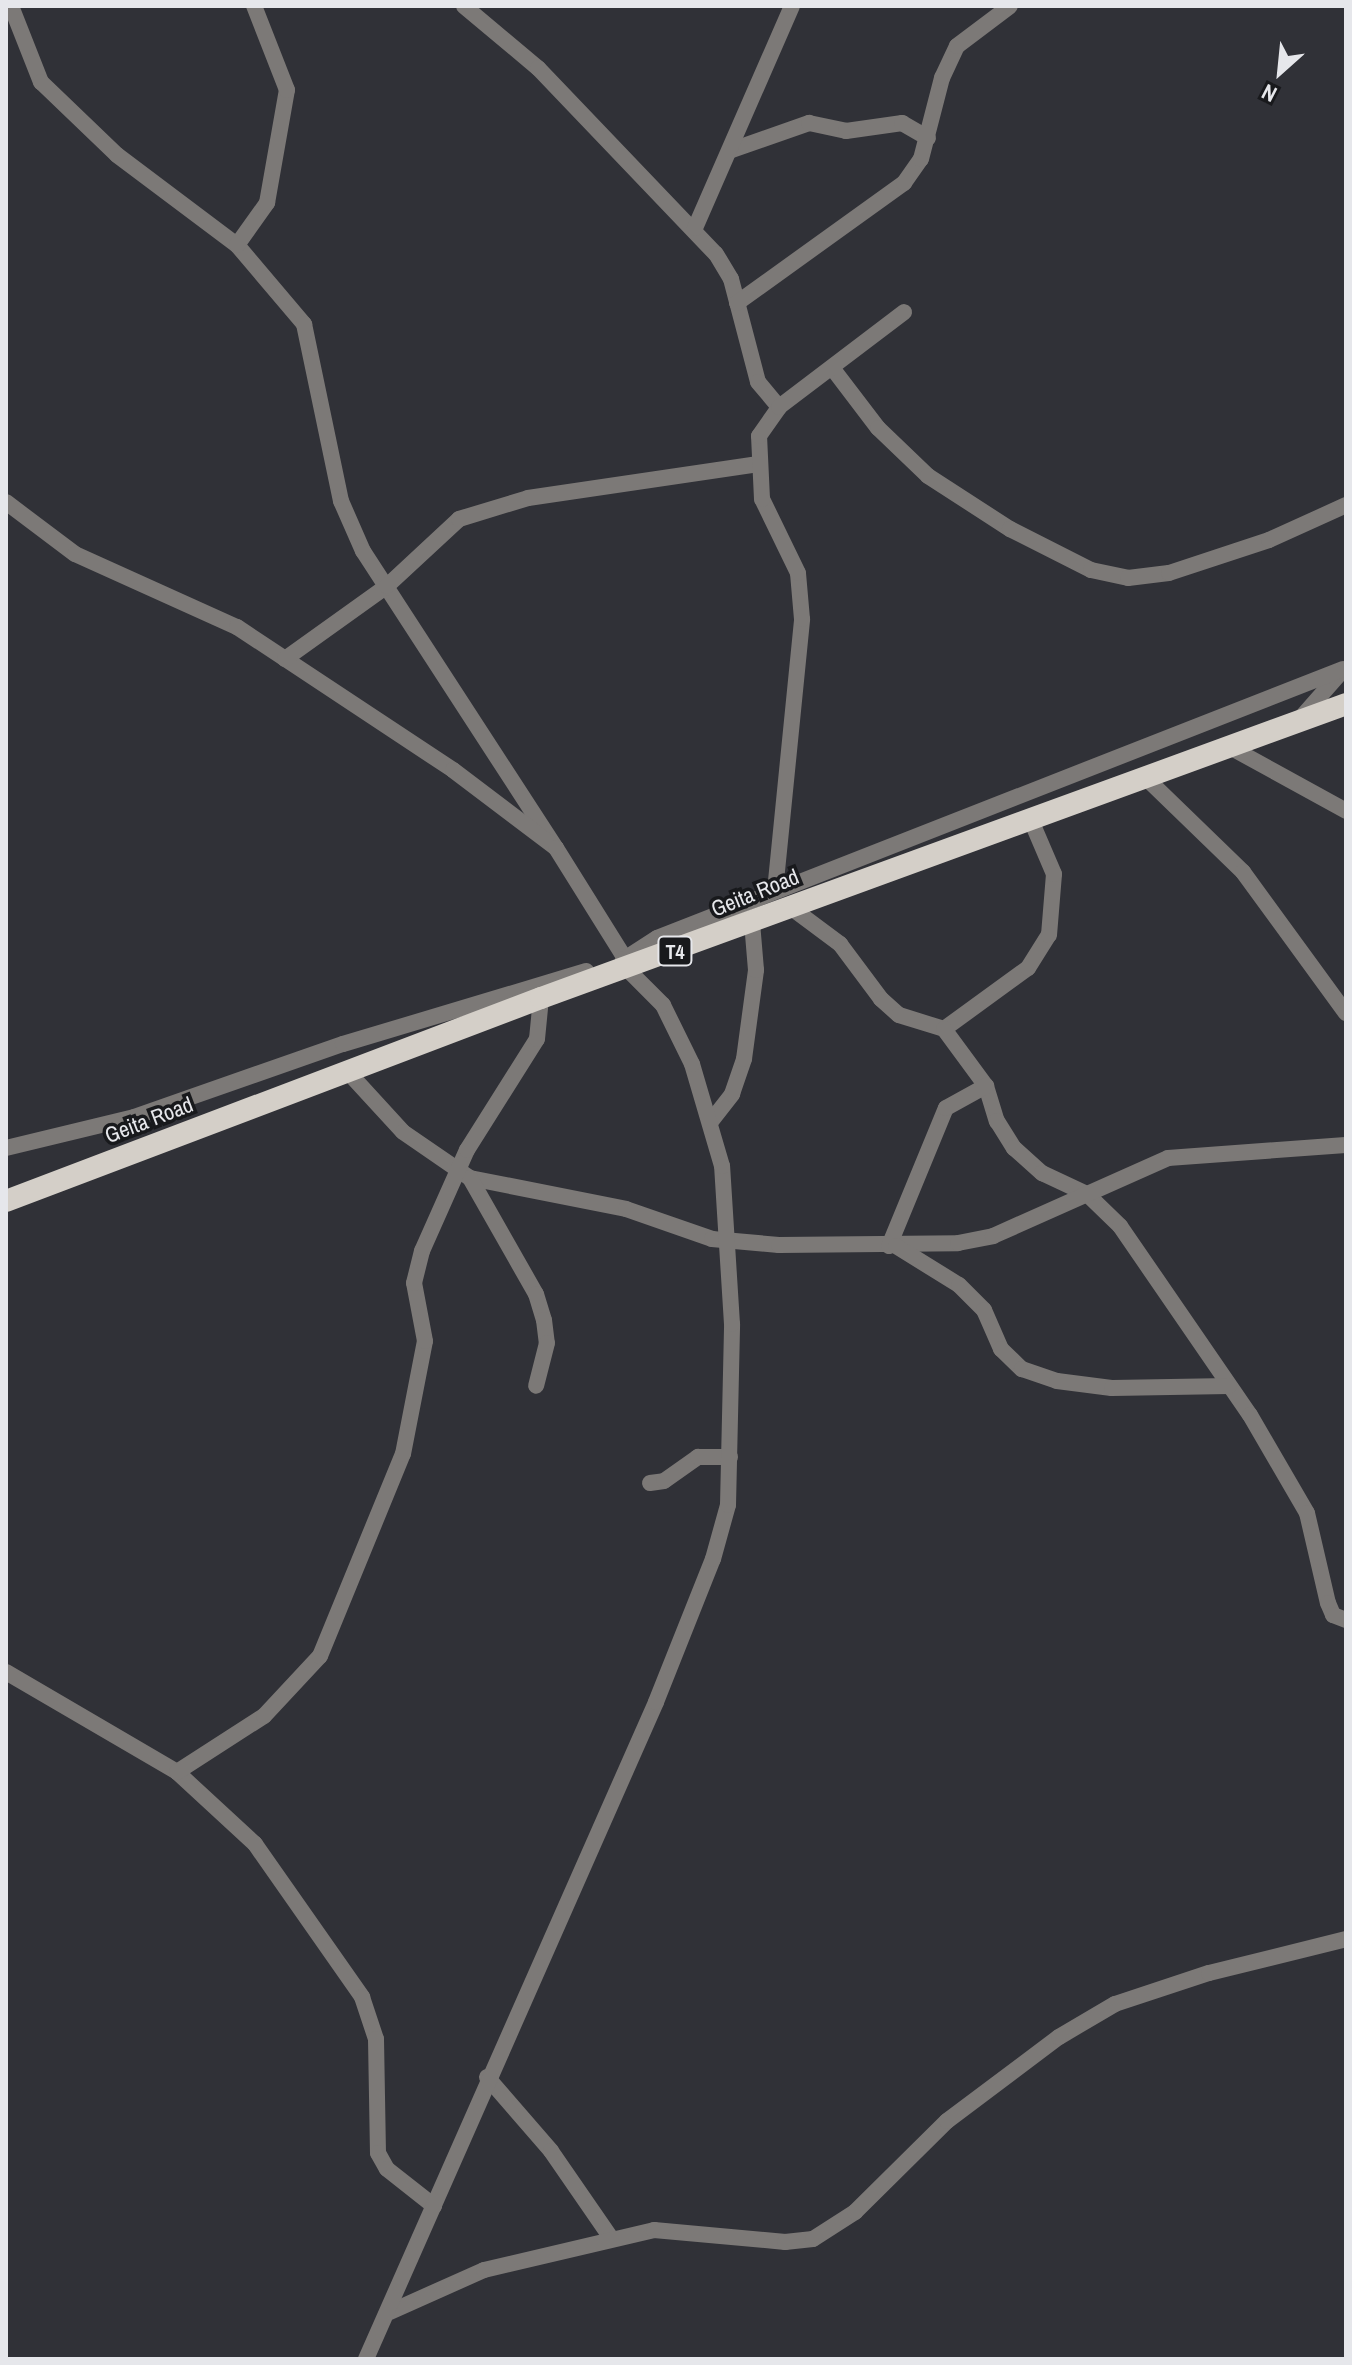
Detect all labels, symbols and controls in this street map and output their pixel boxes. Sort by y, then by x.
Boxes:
north arrow [1240,32,1320,112]
text: N [1256,77,1282,110]
street label: Geita Road [707,863,803,923]
road number: T4 [657,935,693,967]
street label: Geita Road [101,1091,197,1149]

